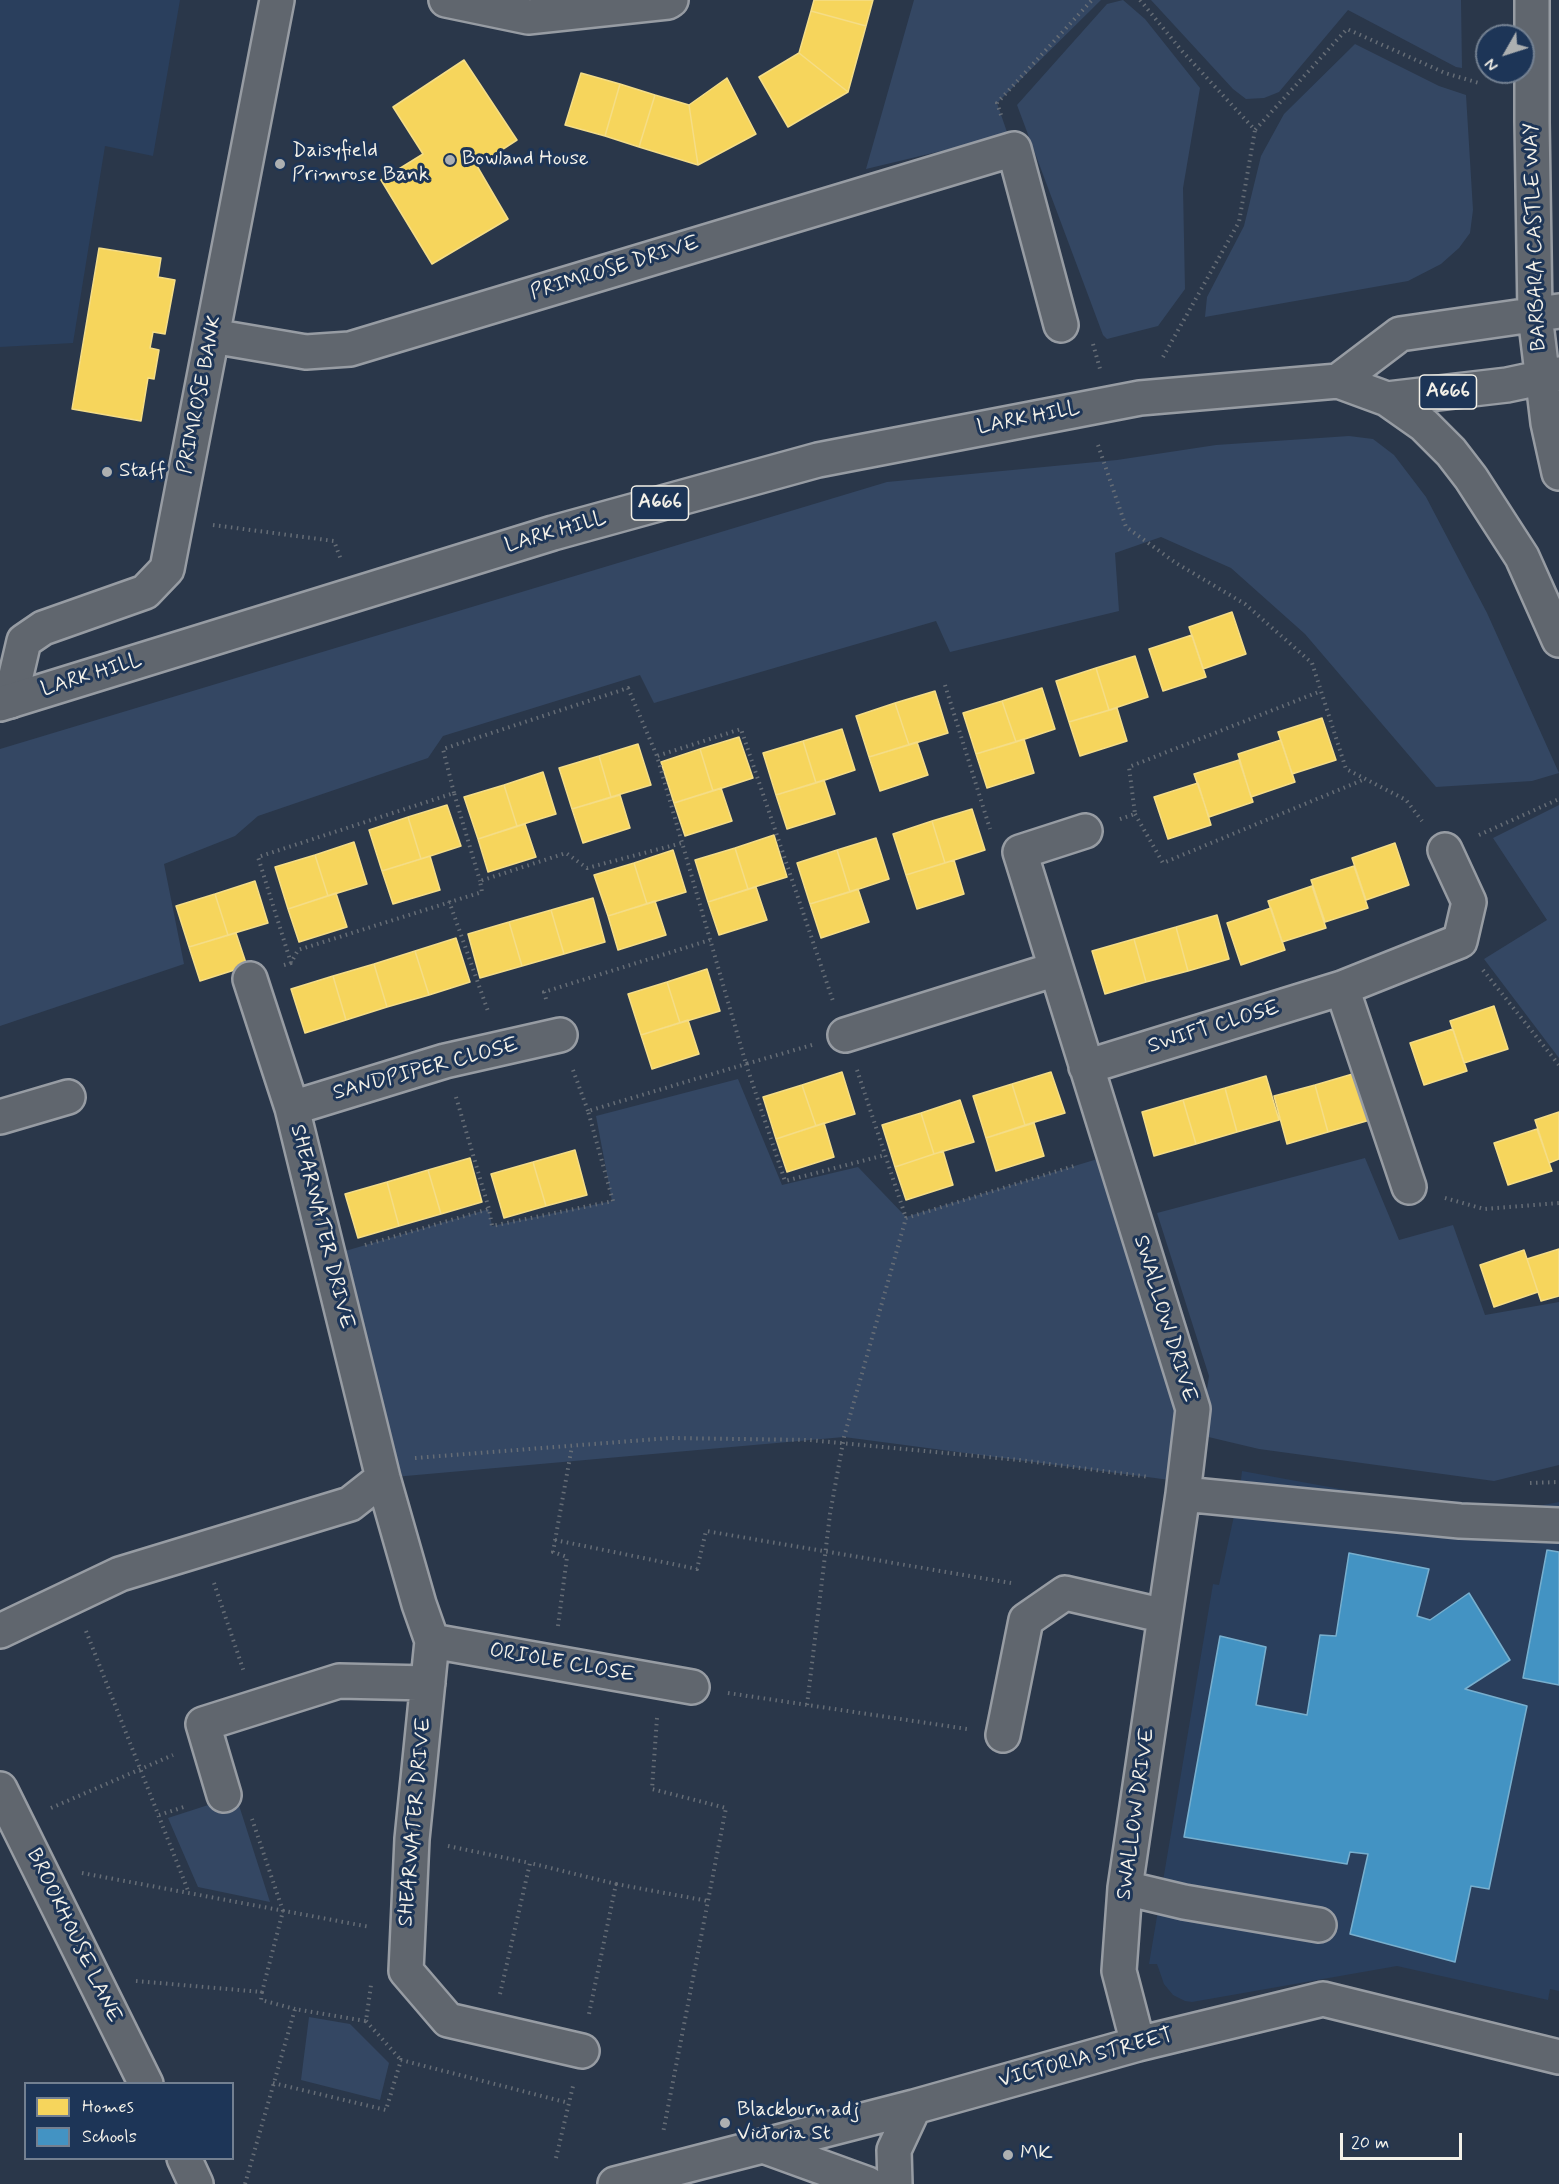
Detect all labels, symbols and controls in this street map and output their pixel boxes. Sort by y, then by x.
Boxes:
north arrow [1475,24,1535,84]
text: N [1481,54,1504,75]
street label: BARBARA CASTLE WAY [1519,122,1553,352]
place label: Daisyfield Primrose Bank [292,139,429,189]
place label: Bowland House [462,147,589,173]
marker: Bowland House [443,153,457,167]
marker: Daisyfield Primrose Bank [273,157,287,171]
street label: PRIMROSE DRIVE [528,231,702,307]
street label: PRIMROSE BANK [173,314,229,476]
road number: A666 [1420,375,1476,409]
street label: LARK HILL [975,397,1083,441]
place label: Staff [119,459,166,485]
marker: Staff [100,465,114,479]
road number: A666 [632,486,688,520]
street label: LARK HILL [502,506,610,560]
street label: LARK HILL [38,649,146,703]
street label: SWIFT CLOSE [1145,996,1283,1060]
street label: SANDPIPER CLOSE [331,1033,521,1107]
street label: SHEARWATER DRIVE [283,1122,359,1332]
street label: SWALLOW DRIVE [1127,1232,1201,1406]
street label: ORIOLE CLOSE [487,1639,637,1689]
street label: SHEARWATER DRIVE [394,1716,438,1928]
street label: SWALLOW DRIVE [1112,1726,1162,1902]
street label: BROOKHOUSE LANE [20,1845,126,2027]
street label: VICTORIA STREET [996,2024,1176,2094]
legend [24,2082,234,2160]
text: Homes [82,2095,134,2119]
place label: Blackburn adj Victoria St [737,2098,860,2148]
marker: Blackburn adj Victoria St [718,2116,732,2130]
scale bar [1343,2121,1464,2159]
text: Schools [82,2125,137,2149]
text: 20 m [1351,2131,1389,2155]
place label: MK [1020,2142,1053,2168]
marker: MK [1001,2148,1015,2162]

